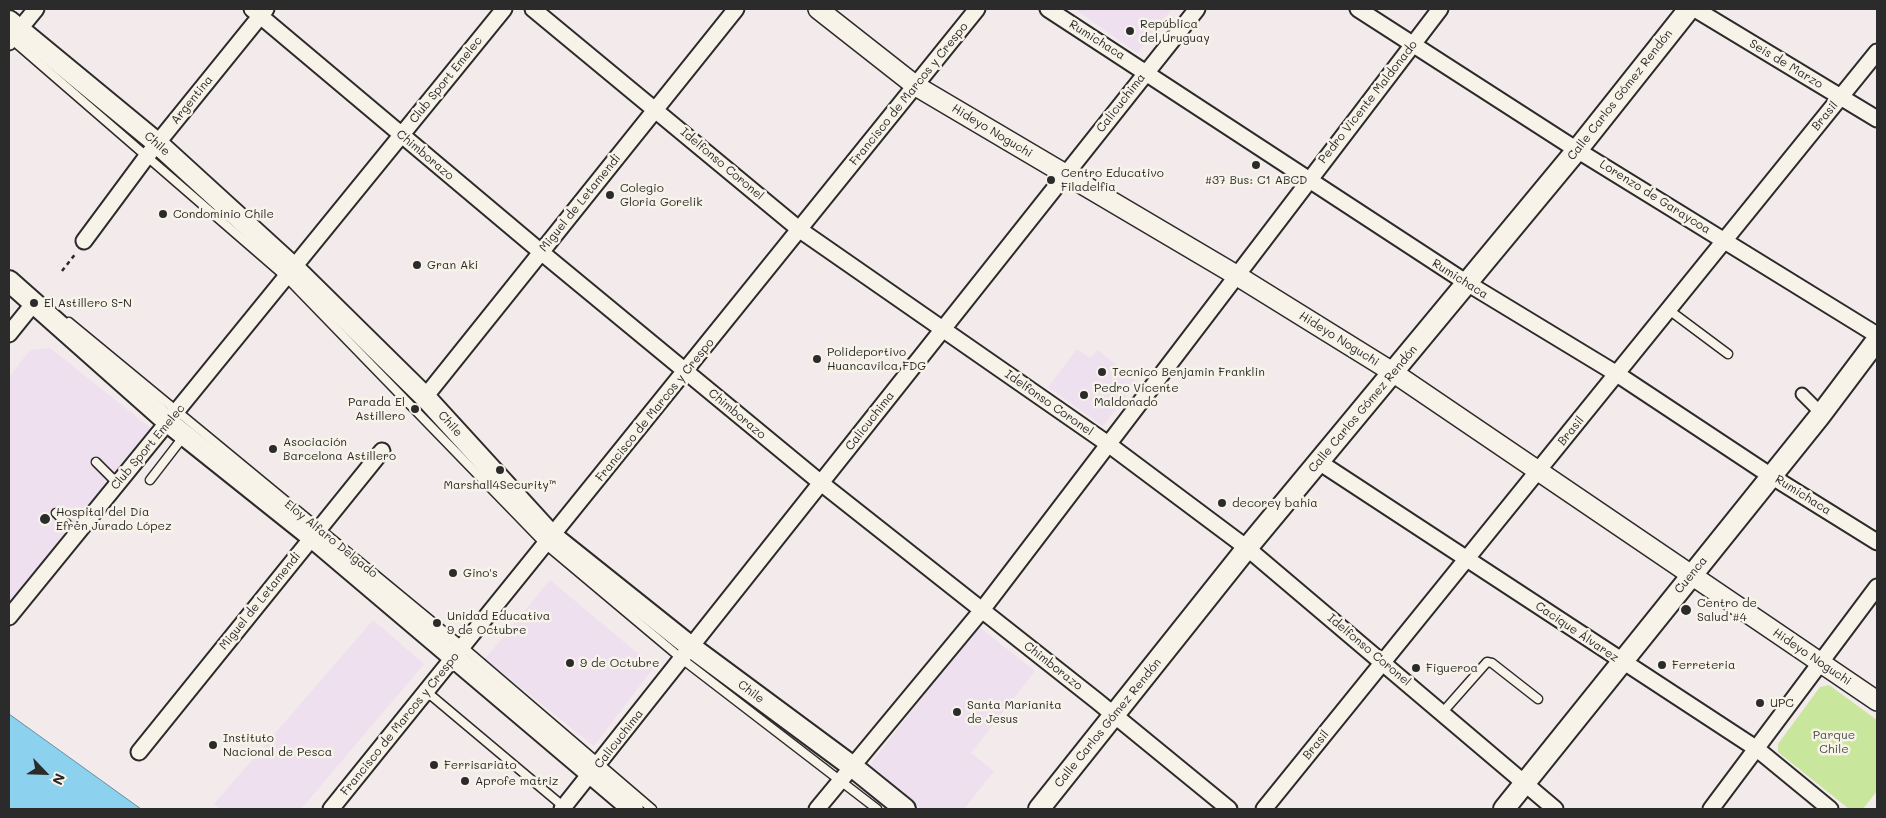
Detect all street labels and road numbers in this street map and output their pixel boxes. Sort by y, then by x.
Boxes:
street label: Rumichaca [1066,17,1128,63]
street label: Francisco de Marcos y Crespo [847,20,971,168]
street label: Calle Carlos Gómez Rendón [1565,27,1675,163]
street label: Club Sport Emelec [407,34,485,126]
street label: Seis de Marzo [1747,36,1825,92]
street label: Pedro Vicente Maldonado [1316,38,1420,166]
street label: Calicuchima [1094,71,1148,135]
street label: Argentina [168,73,216,127]
street label: Brasil [1809,98,1841,134]
street label: Hideyo Noguchi [949,101,1035,161]
street label: Idelfonso Coronel [677,125,767,203]
street label: Chimborazo [393,127,457,183]
street label: Chile [141,129,173,159]
street label: Miguel de Letamendi [536,151,624,255]
street label: Lorenzo de Garaycoa [1597,157,1713,237]
street label: Rumichaca [1429,256,1491,302]
street label: Hideyo Noguchi [1296,309,1382,369]
street label: Francisco de Marcos y Crespo [593,336,717,484]
street label: Calle Carlos Gómez Rendón [1305,342,1421,476]
street label: Idelfonso Coronel [1002,367,1096,439]
street label: Chimborazo [705,386,769,442]
street label: Calicuchima [843,389,897,453]
street label: Club Sport Emelec [108,401,188,493]
street label: Chile [435,408,465,440]
street label: Brasil [1555,413,1587,449]
street label: Rumichaca [1772,472,1834,518]
street label: Eloy Alfaro Delgado [282,497,380,581]
street label: Miguel de Letamendi [216,549,304,653]
street label: Cuenca [1672,553,1710,597]
street label: Cacique Álvarez [1533,599,1621,665]
street label: Idelfonso Coronel [1324,611,1414,689]
street label: Hideyo Noguchi [1770,625,1854,689]
street label: Chimborazo [1021,639,1085,693]
street label: Francisco de Marcos y Crespo [338,650,462,798]
street label: Calle Carlos Gómez Rendón [1051,656,1165,790]
street label: Chile [735,677,767,707]
street label: Calicuchima [592,707,646,771]
street label: Brasil [1300,727,1332,763]

